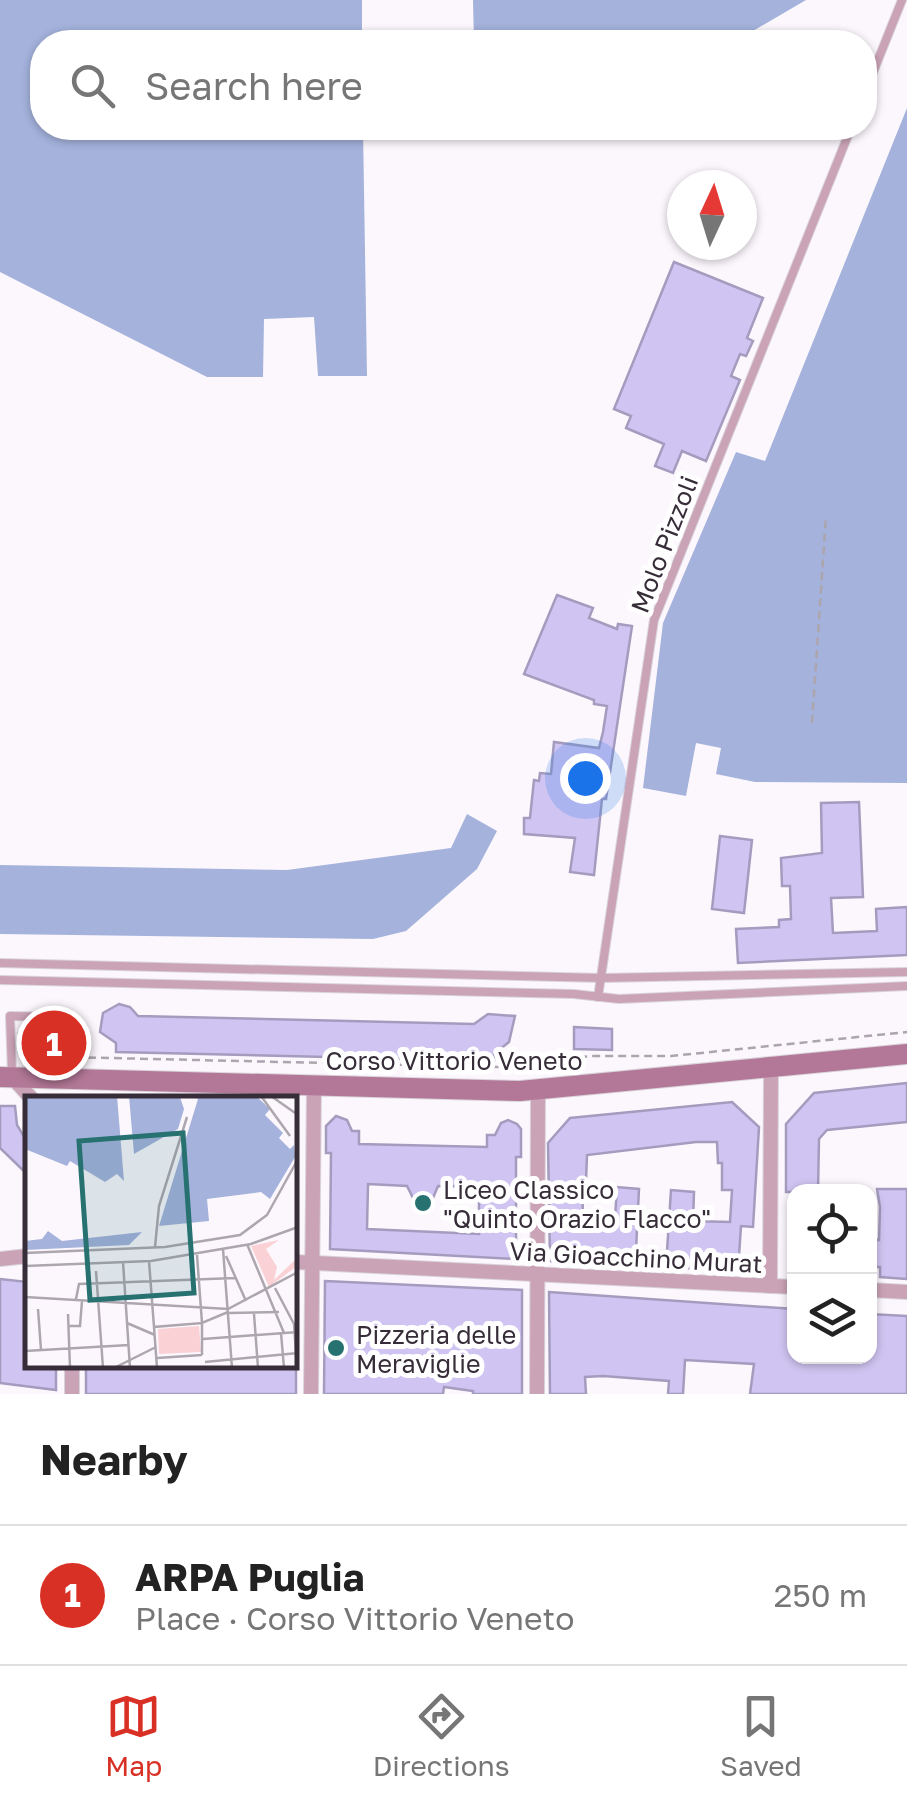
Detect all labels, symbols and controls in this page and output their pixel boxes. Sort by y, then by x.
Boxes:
search box [30,30,877,140]
icon: search [65,58,120,113]
text: Search here [145,63,363,108]
north arrow [667,170,757,260]
street label: Molo Pizzoli [624,471,704,617]
your location [560,753,611,804]
pin: 1 [22,1006,86,1080]
street label: Corso Vittorio Veneto [326,1045,582,1076]
inset map [25,1096,298,1369]
place label: Liceo Classico "Quinto Orazio Flacco" [443,1174,711,1234]
map controls [787,1184,877,1364]
button: locate [787,1184,877,1274]
marker: Liceo Classico "Quinto Orazio Flacco" [412,1192,434,1214]
street label: Via Gioacchino Murat [509,1235,763,1279]
button: layers [787,1274,877,1364]
place label: Pizzeria delle Meraviglie [356,1319,516,1379]
marker: Pizzeria delle Meraviglie [325,1337,347,1359]
text: Nearby [40,1434,188,1484]
text: ARPA Puglia [135,1554,364,1599]
text: 1 [64,1576,81,1614]
text: 250 m [774,1576,867,1614]
text: Place · Corso Vittorio Veneto [135,1599,575,1637]
tab: Map [105,1689,162,1782]
tab: Directions [373,1689,510,1782]
tab: Saved [720,1689,802,1782]

